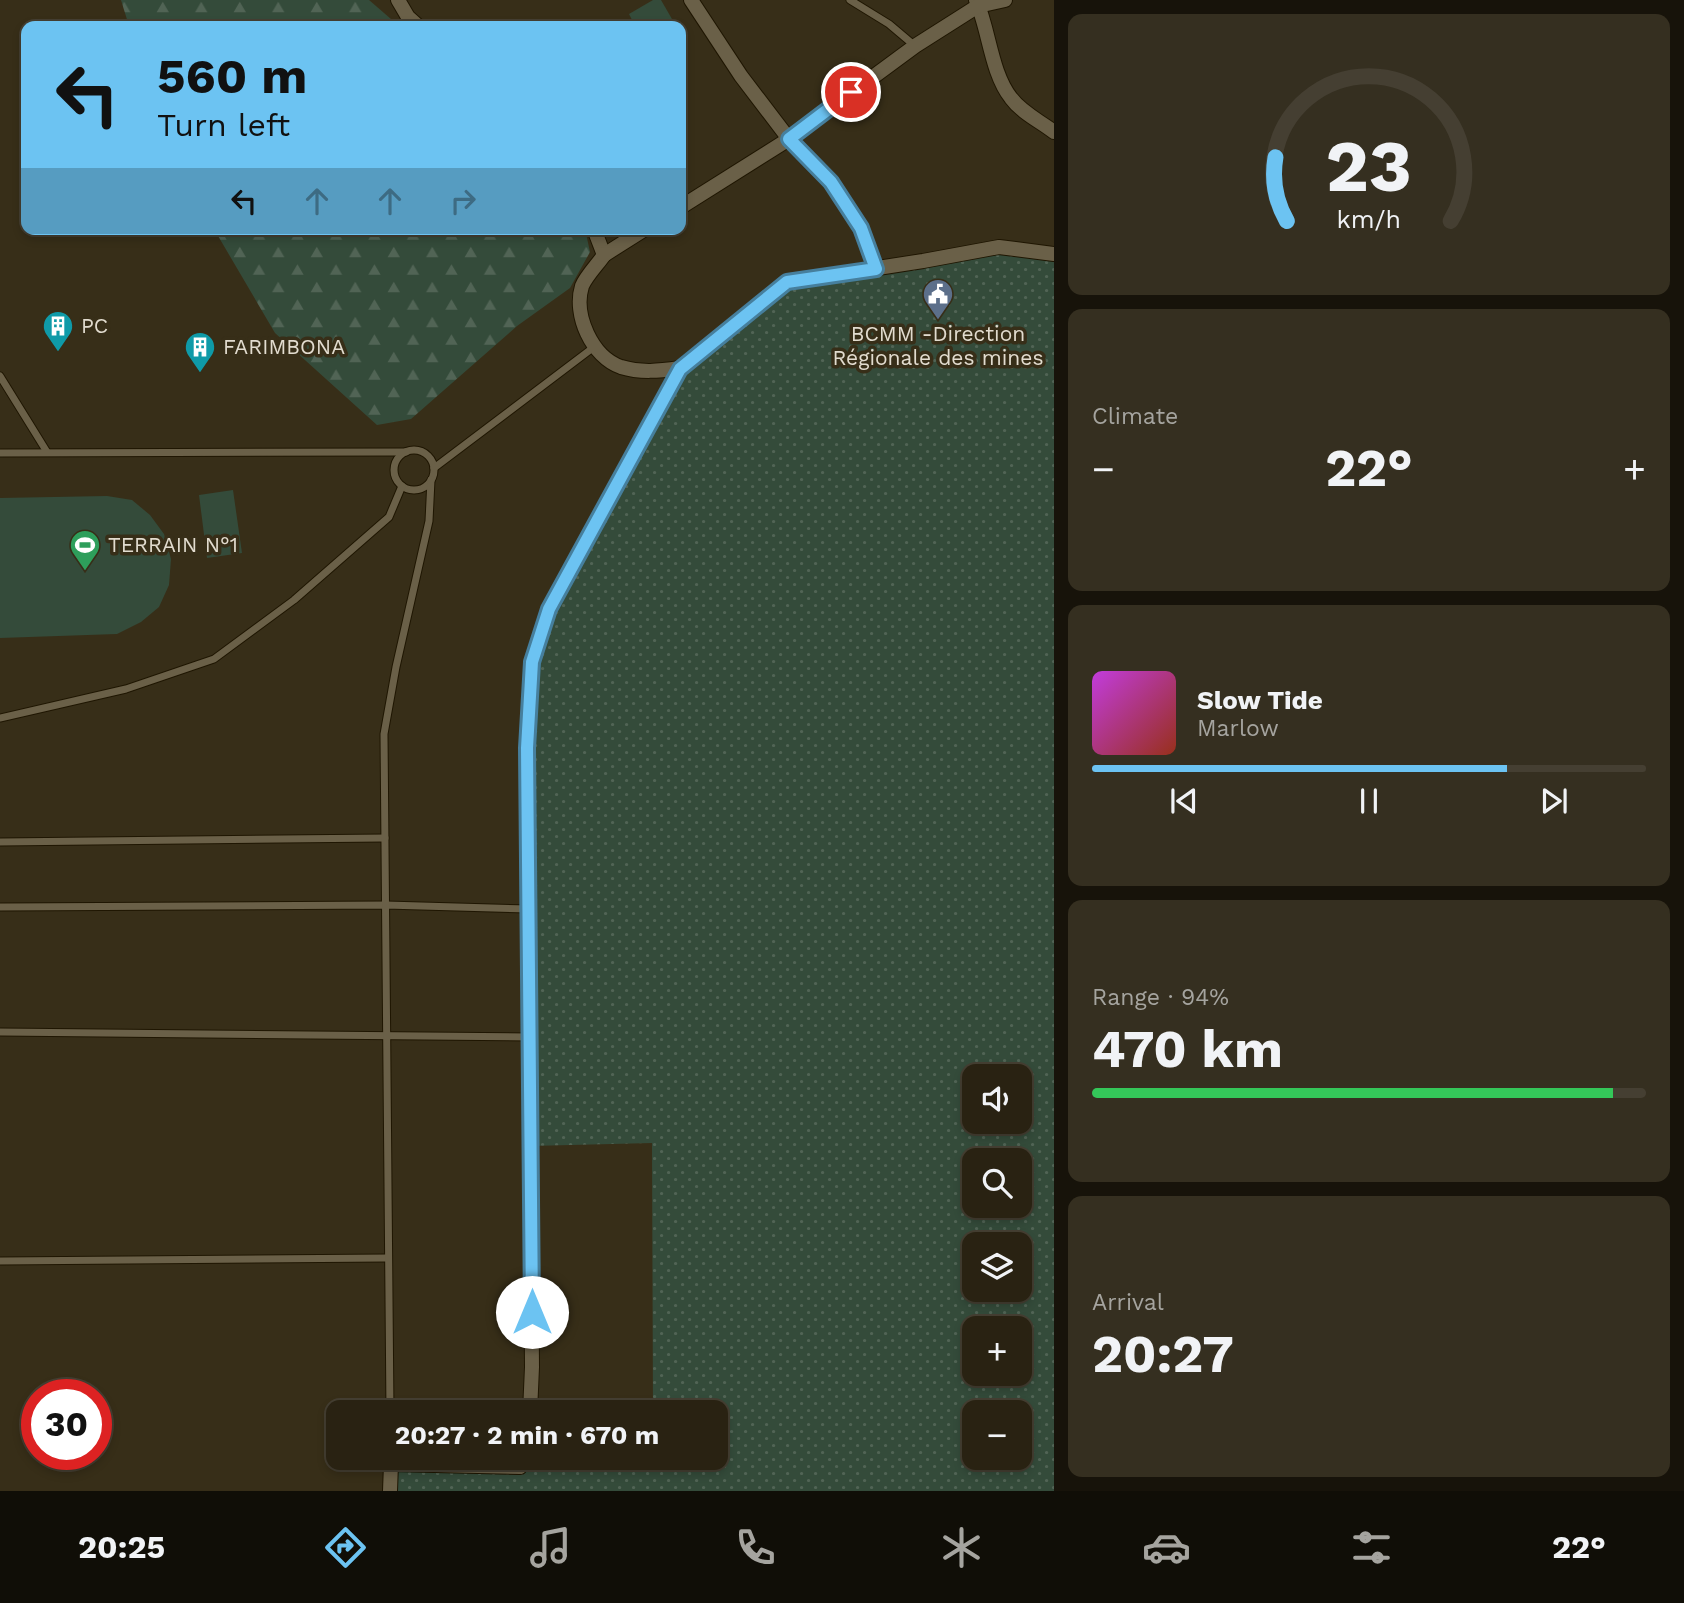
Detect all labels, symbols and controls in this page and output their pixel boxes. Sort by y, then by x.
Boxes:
text: 560 m [157,47,307,105]
icon: left [42,49,133,140]
pin [821,62,881,122]
icon: arrive [832,73,870,111]
text: Turn left [157,106,290,144]
text: 23 [1326,123,1412,209]
icon: left [225,182,263,220]
icon: ahead [298,182,336,220]
icon: ahead [371,182,409,220]
icon: right [444,182,482,220]
text: km/h [1337,205,1401,234]
public building icon: BCMM -Direction Régionale des mines [921,277,955,321]
building icon: PC [41,309,75,353]
place label: PC [81,313,108,338]
place label: BCMM -Direction Régionale des mines [833,321,1043,370]
building icon: FARIMBONA [183,330,217,374]
place label: FARIMBONA [223,334,345,359]
text: Climate [1092,403,1178,430]
text: 22° [1325,438,1413,499]
text: − [1092,447,1115,491]
text: + [1623,447,1646,491]
sports icon: TERRAIN N°1 [68,528,102,572]
place label: TERRAIN N°1 [108,532,238,557]
text: Slow Tide [1197,685,1323,715]
text: Marlow [1197,715,1279,742]
icon: previous [1165,782,1203,820]
icon: pause [1350,782,1388,820]
icon: next [1535,782,1573,820]
text: Range · 94% [1092,984,1229,1011]
text: 470 km [1092,1019,1283,1080]
map controls [962,1064,1032,1470]
button: sound [962,1064,1032,1134]
button: search [962,1148,1032,1218]
button: layers [962,1232,1032,1302]
position arrow [495,1275,569,1349]
text: Arrival [1092,1289,1164,1316]
button: + [962,1316,1032,1386]
text: 20:27 [1092,1324,1234,1385]
speed limit sign: 30 [21,1379,112,1470]
button: − [962,1400,1032,1470]
text: 20:27 · 2 min · 670 m [395,1420,659,1450]
icon: directions [321,1523,370,1572]
icon: music [526,1523,575,1572]
icon: phone [731,1523,780,1572]
icon: climate [937,1523,986,1572]
icon: car [1142,1523,1191,1572]
icon: filters [1347,1523,1396,1572]
text: 20:25 [78,1528,165,1566]
text: 22° [1552,1528,1606,1566]

